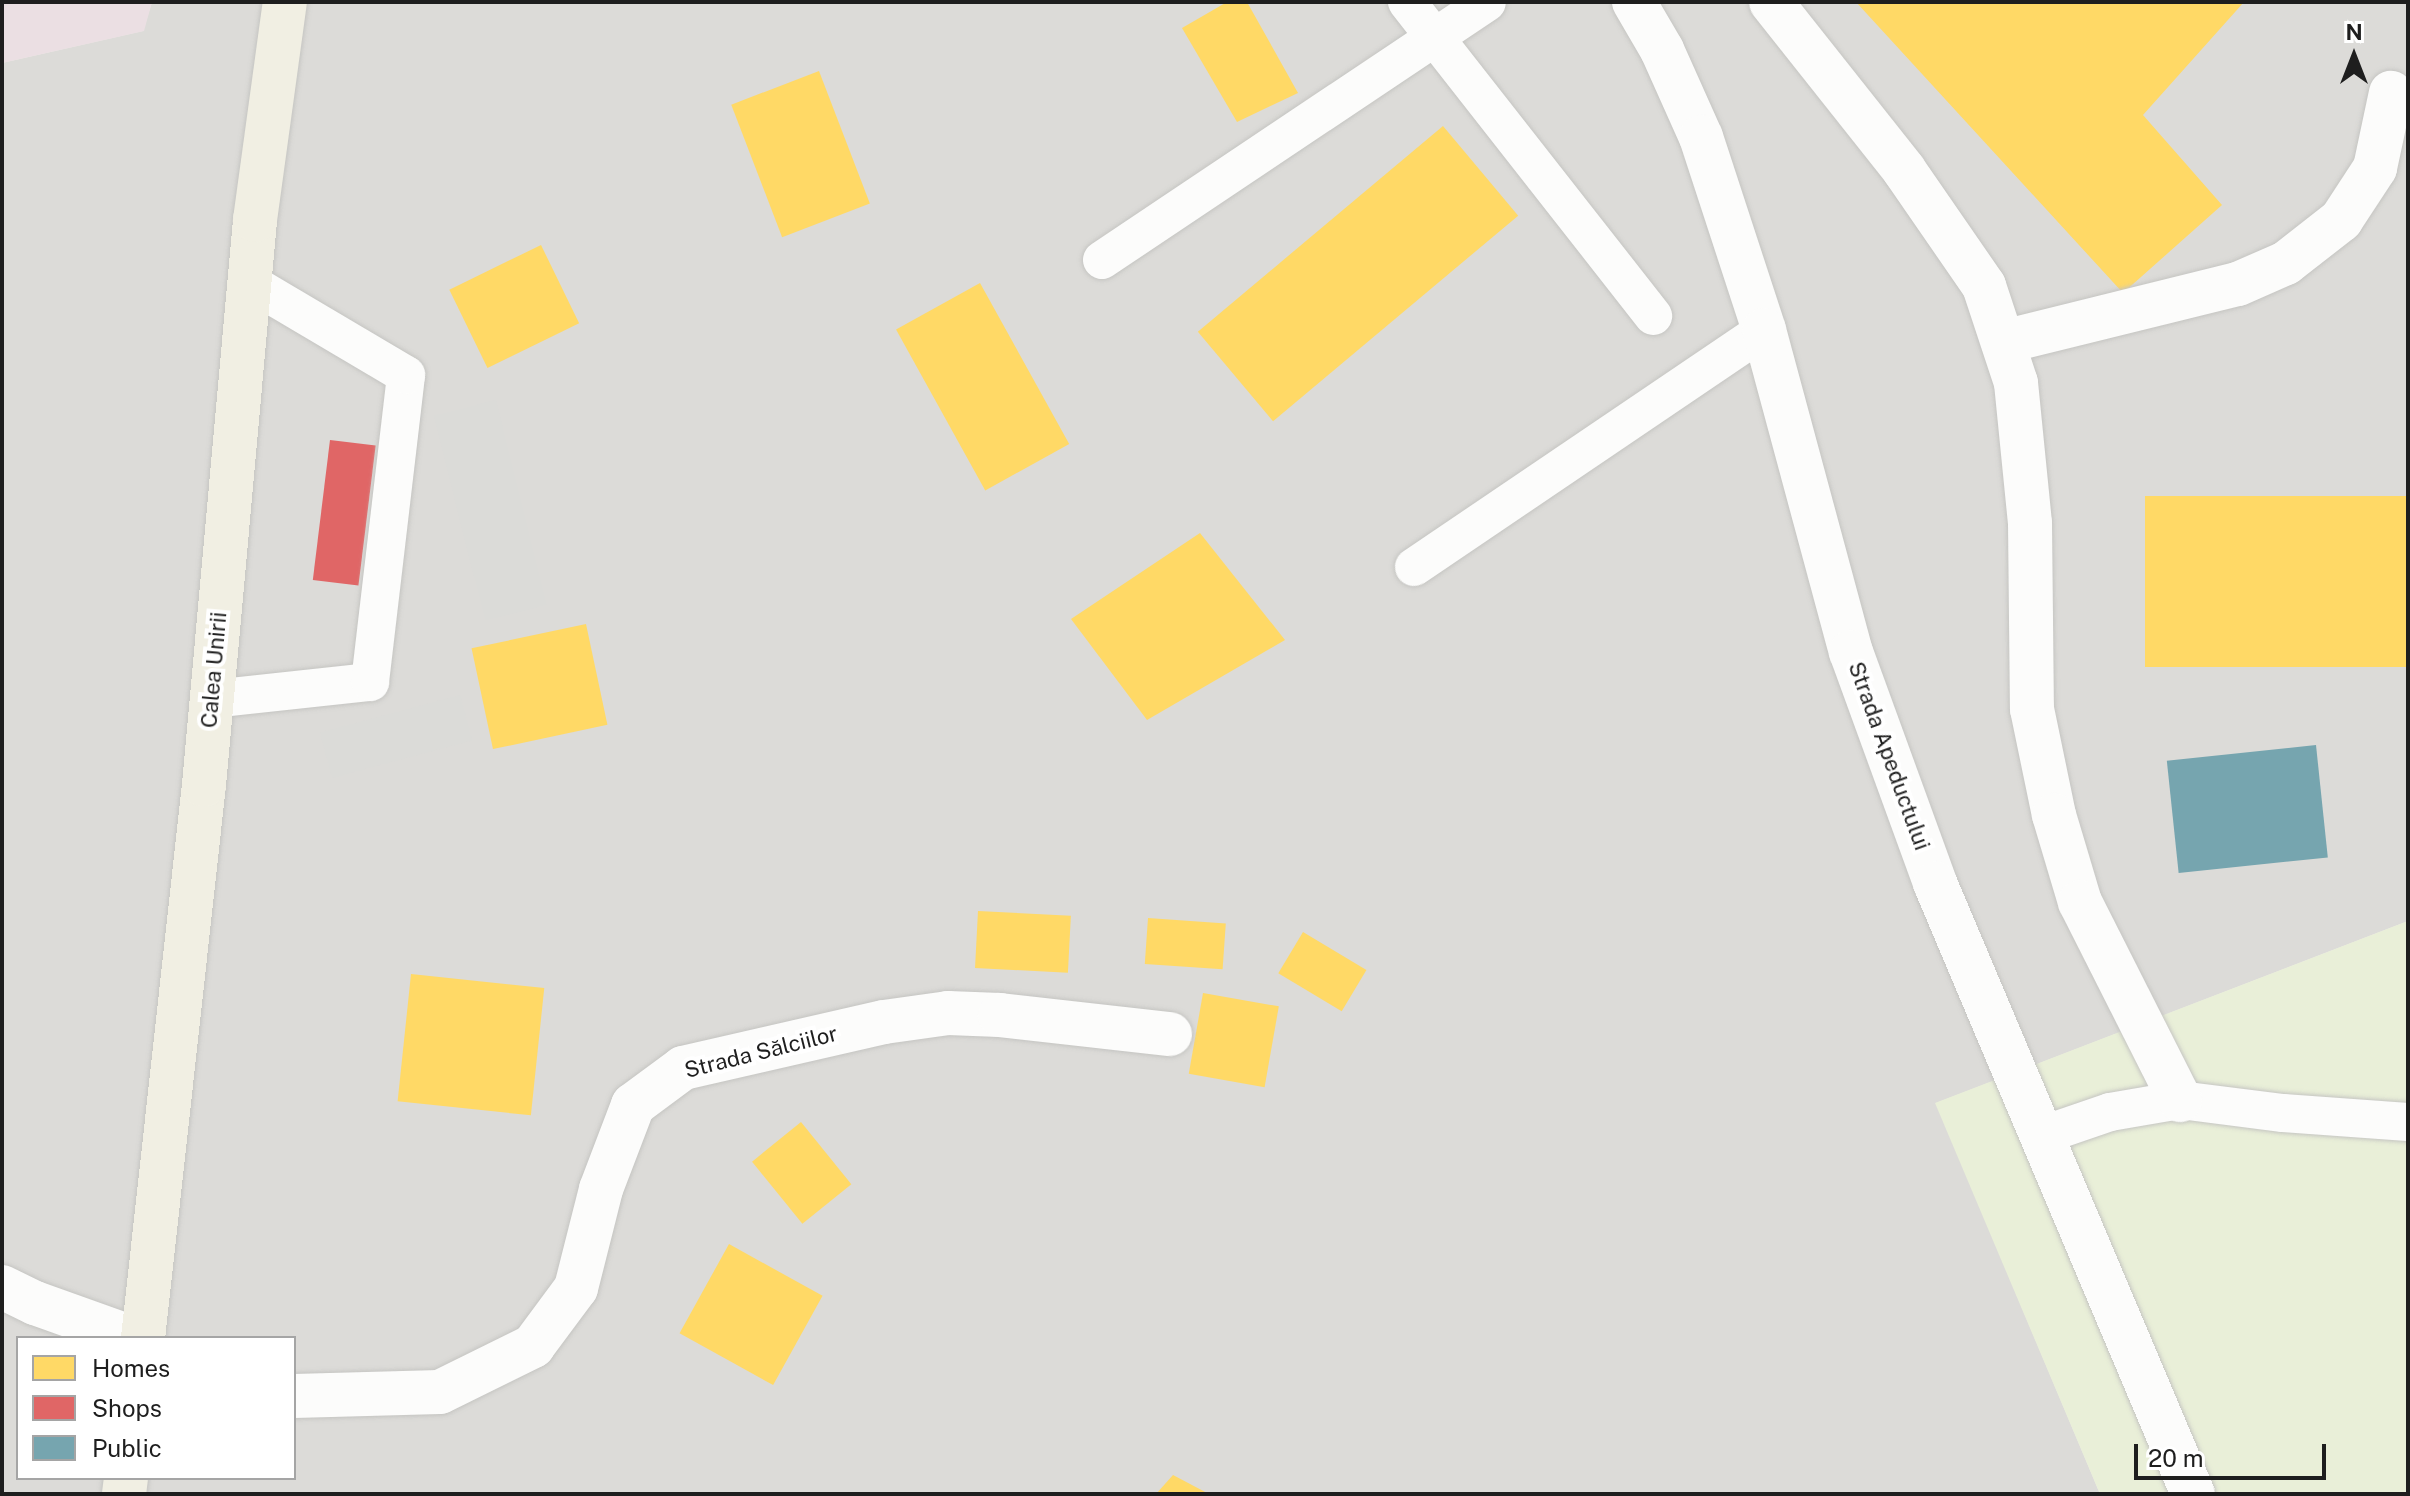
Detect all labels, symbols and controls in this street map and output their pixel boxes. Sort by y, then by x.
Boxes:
north arrow [2314,16,2394,96]
text: N [2345,19,2363,45]
street label: Calea Unirii [196,611,232,729]
street label: Strada Apeductului [1843,658,1935,854]
street label: Strada Sălciilor [682,1020,840,1084]
legend [16,1336,296,1480]
text: Homes [92,1354,170,1382]
text: Shops [92,1394,162,1422]
scale bar [2138,1428,2330,1478]
text: Public [92,1434,162,1462]
text: 20 m [2148,1444,2204,1472]

